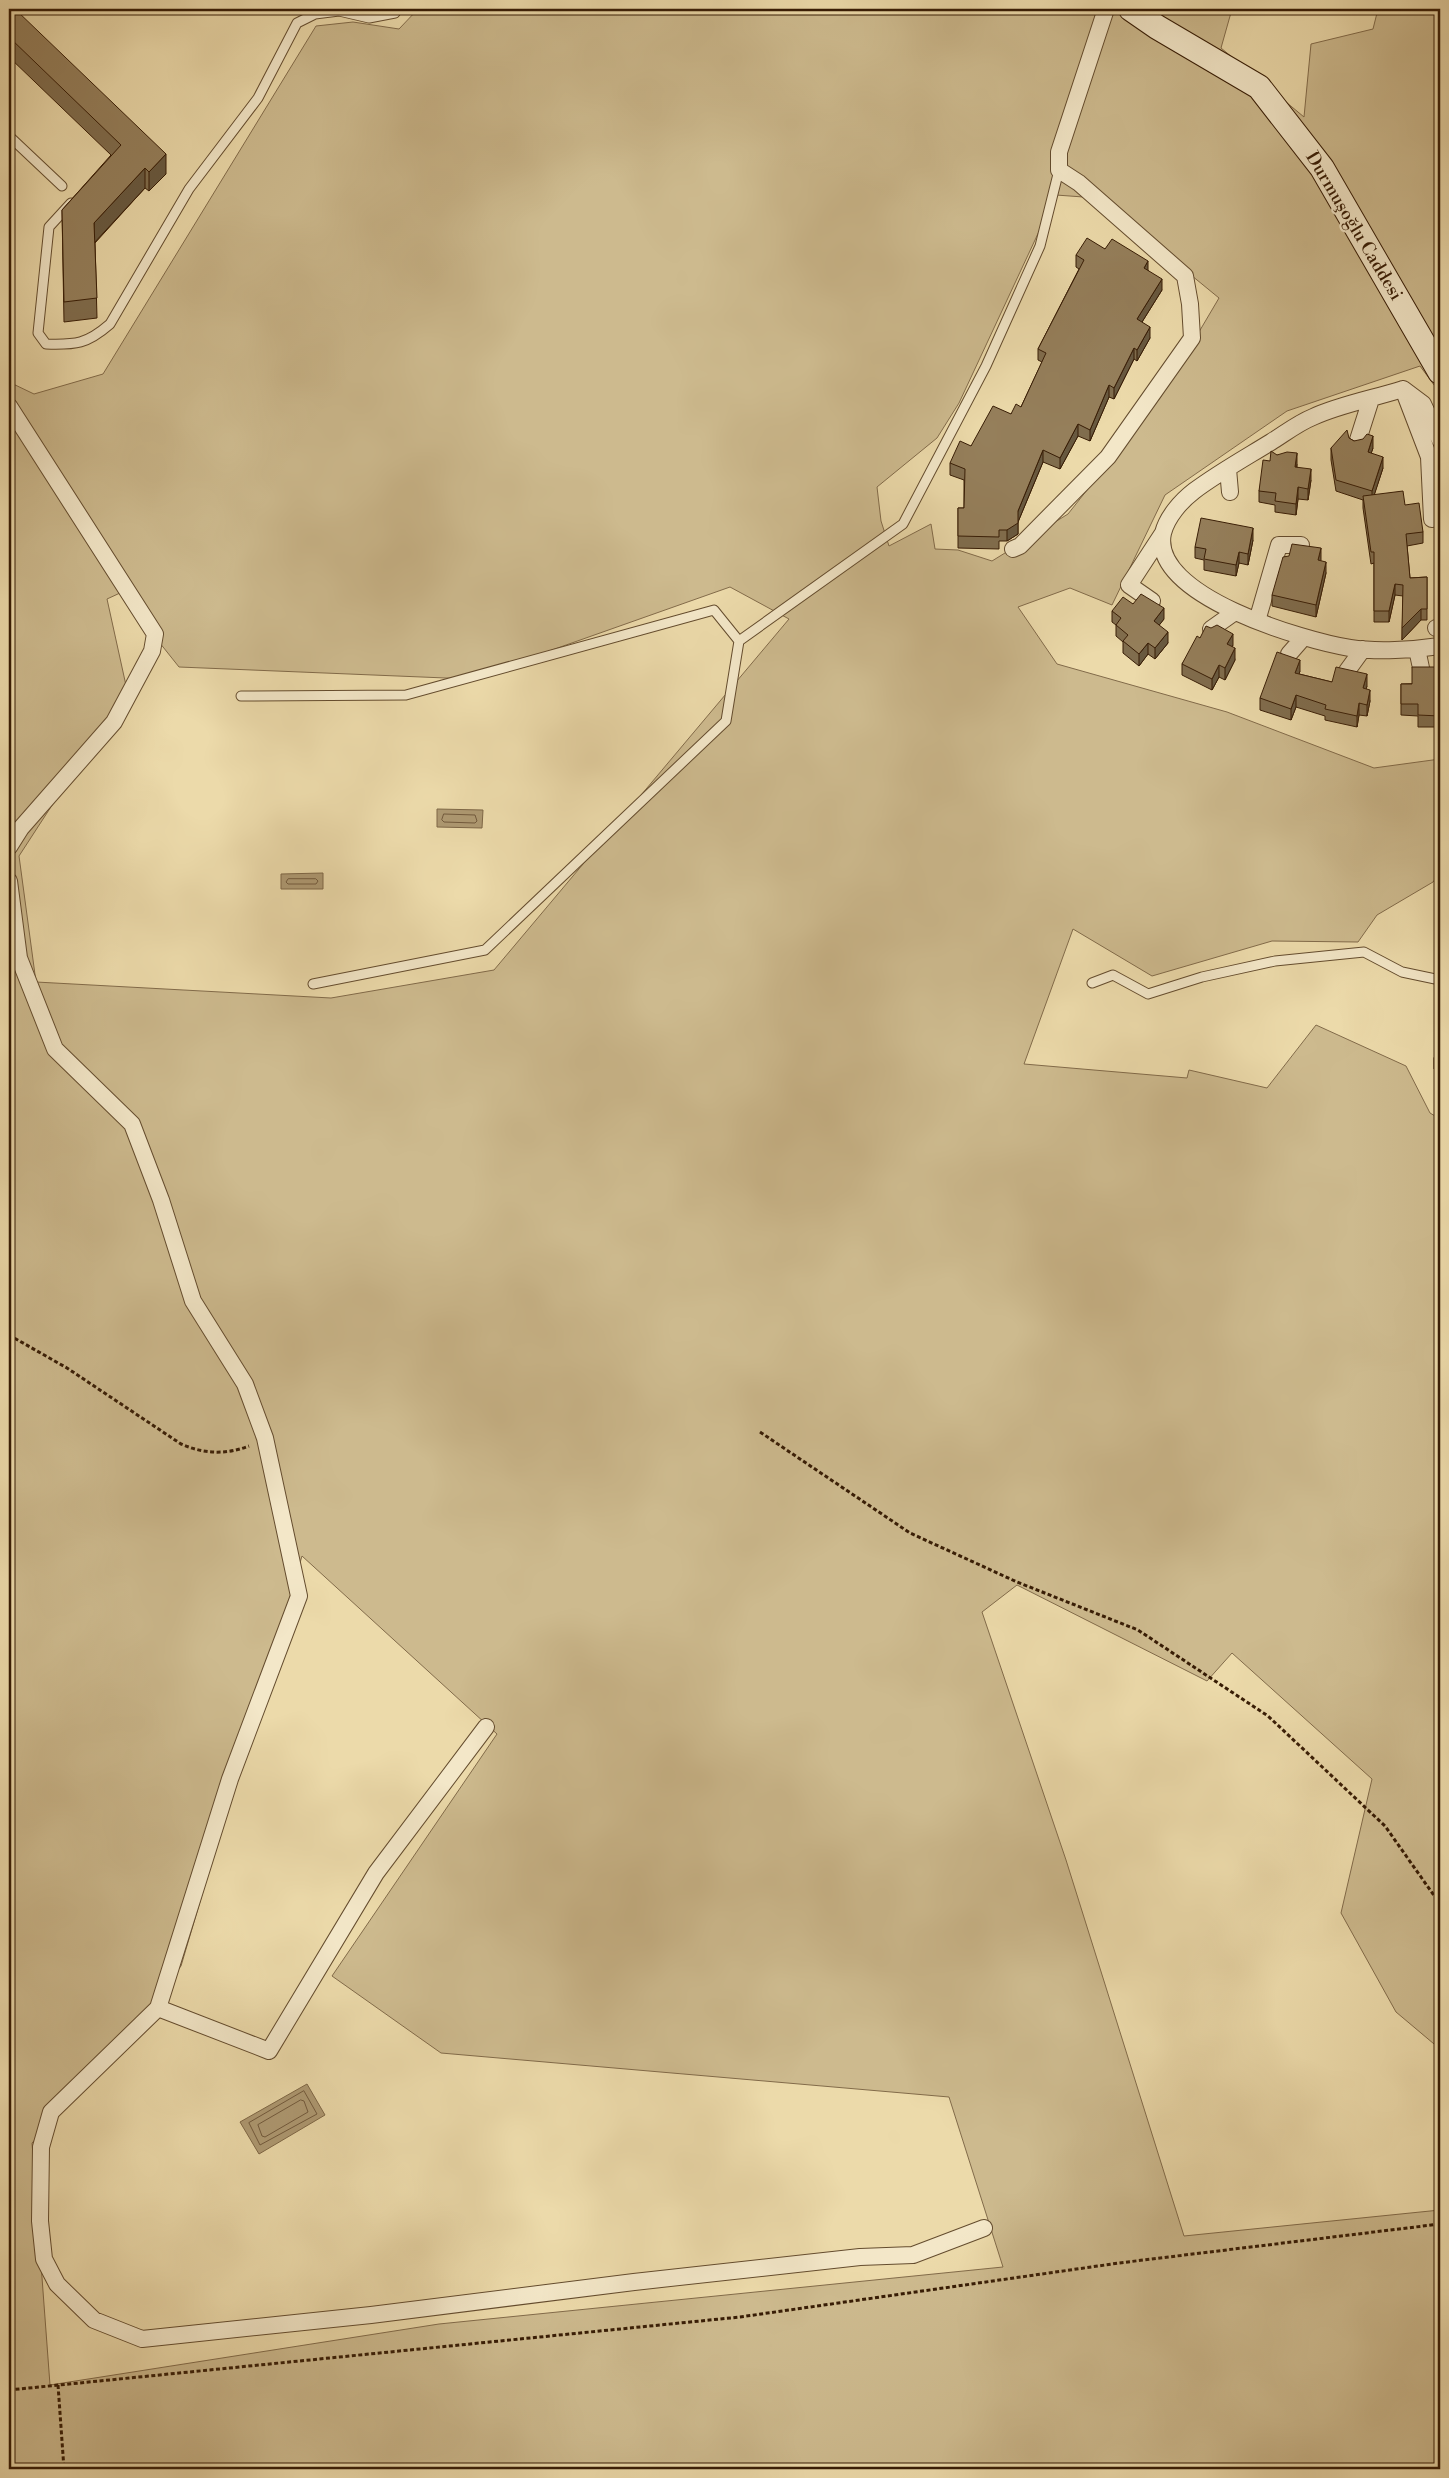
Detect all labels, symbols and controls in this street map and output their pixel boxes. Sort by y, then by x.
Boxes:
street label: Durmuşoğlu Caddesi [1300,147,1408,305]

